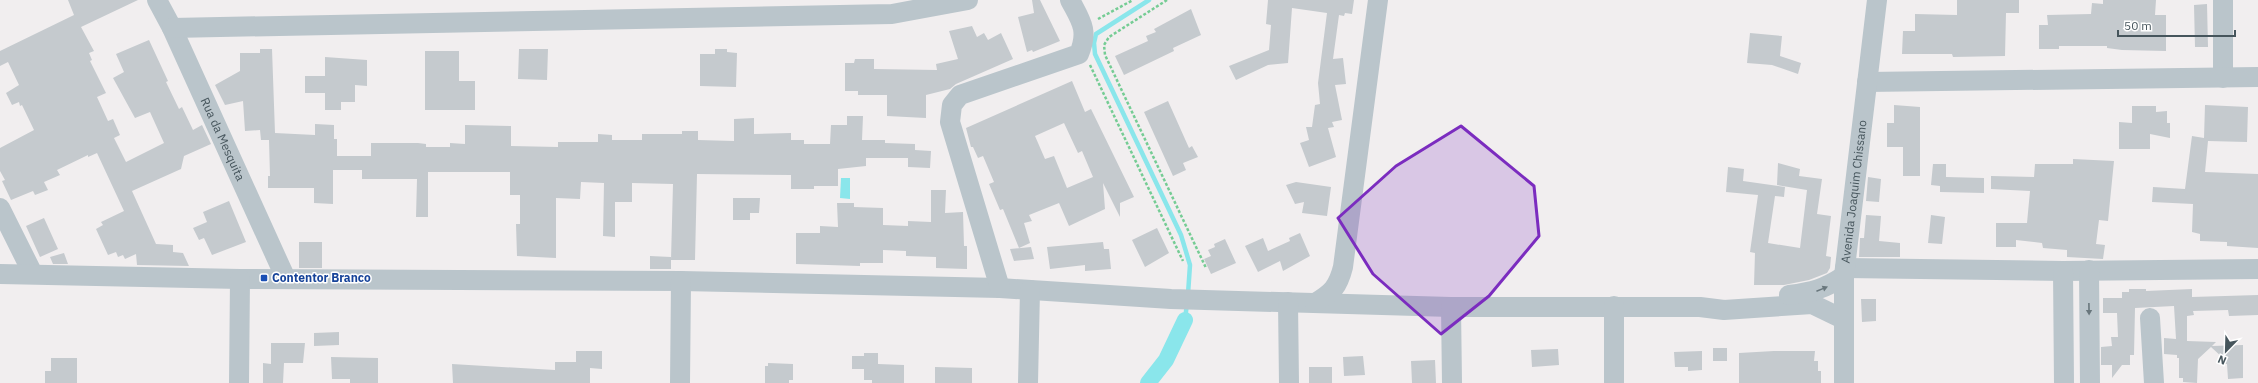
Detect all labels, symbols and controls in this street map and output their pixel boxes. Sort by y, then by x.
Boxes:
scale bar [2118,12,2235,38]
text: 50 m [2124,18,2152,33]
street label: Rua da Mesquita [198,95,249,184]
street label: Avenida Joaquim Chissano [1838,119,1870,264]
place label: Contentor Branco [272,270,371,285]
marker: Contentor Branco [259,273,269,283]
one-way arrow [1816,285,1828,291]
one-way arrow [2086,303,2093,315]
north arrow [2206,331,2246,371]
text: N [2216,352,2228,368]

